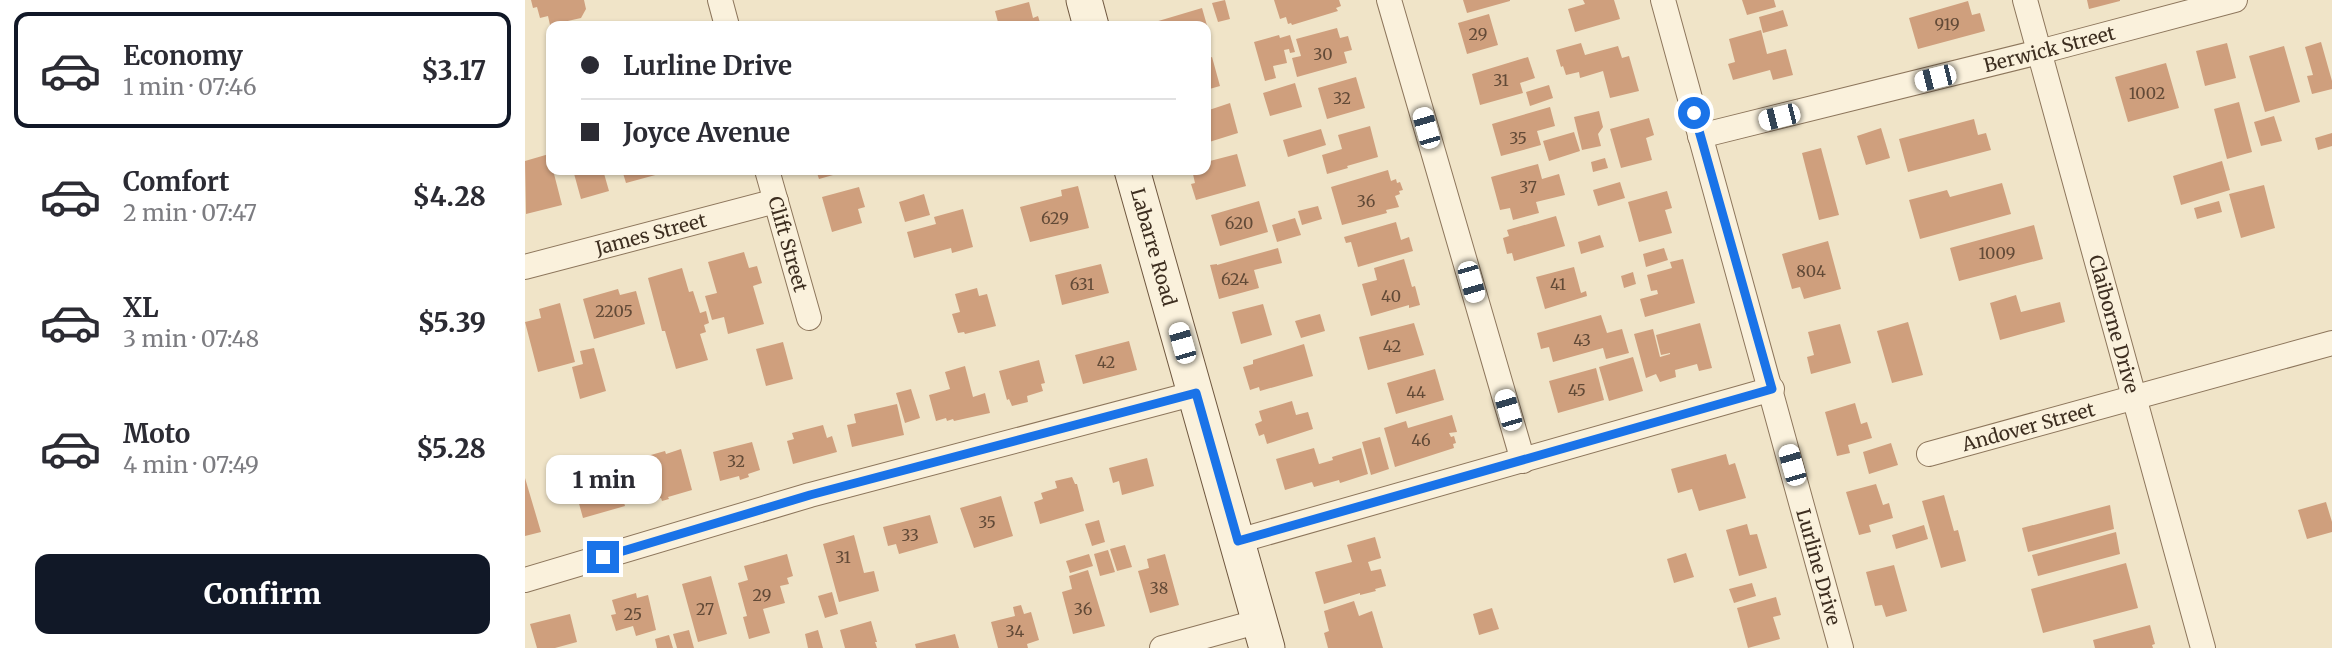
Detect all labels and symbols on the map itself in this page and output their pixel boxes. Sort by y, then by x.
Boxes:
house number: 919 [1934,14,1960,34]
street label: Berwick Street [1981,20,2118,77]
house number: 29 [1469,24,1487,44]
house number: 30 [1313,44,1333,64]
car [1913,63,1958,93]
house number: 31 [1493,70,1509,90]
house number: 1002 [2129,83,2165,103]
house number: 32 [1333,88,1351,108]
route start [1678,97,1710,129]
car [1757,102,1802,132]
car [1411,105,1442,151]
house number: 35 [1509,128,1527,148]
house number: 37 [1519,177,1537,197]
street label: Labarre Road [1126,185,1182,309]
house number: 36 [1357,191,1376,211]
street label: Clift Street [763,194,813,295]
street label: James Street [592,208,709,260]
house number: 629 [1041,208,1069,228]
house number: 620 [1225,213,1253,233]
house number: 1009 [1979,243,2015,263]
street label: Claiborne Drive [2084,252,2144,396]
car [1456,259,1487,305]
house number: 804 [1796,261,1826,281]
house number: 624 [1221,269,1249,289]
house number: 631 [1070,274,1094,294]
house number: 41 [1550,274,1566,294]
house number: 40 [1381,286,1401,306]
house number: 2205 [595,301,633,321]
car [1167,320,1198,366]
house number: 43 [1573,330,1591,350]
house number: 42 [1383,336,1401,356]
house number: 42 [1097,352,1115,372]
house number: 45 [1568,380,1586,400]
house number: 44 [1406,382,1426,402]
car [1493,387,1524,433]
street label: Andover Street [1958,397,2098,457]
house number: 46 [1411,430,1431,450]
car [1777,442,1808,488]
house number: 32 [727,451,745,471]
callout: 1 min [545,456,661,504]
street label: Lurline Drive [1791,506,1846,628]
house number: 35 [978,512,996,532]
house number: 33 [901,525,919,545]
route end [587,541,619,573]
house number: 31 [835,547,851,567]
house number: 38 [1150,578,1168,598]
house number: 29 [753,585,771,605]
house number: 27 [696,599,714,619]
house number: 36 [1074,599,1093,619]
house number: 25 [624,604,642,624]
house number: 34 [1006,621,1025,641]

